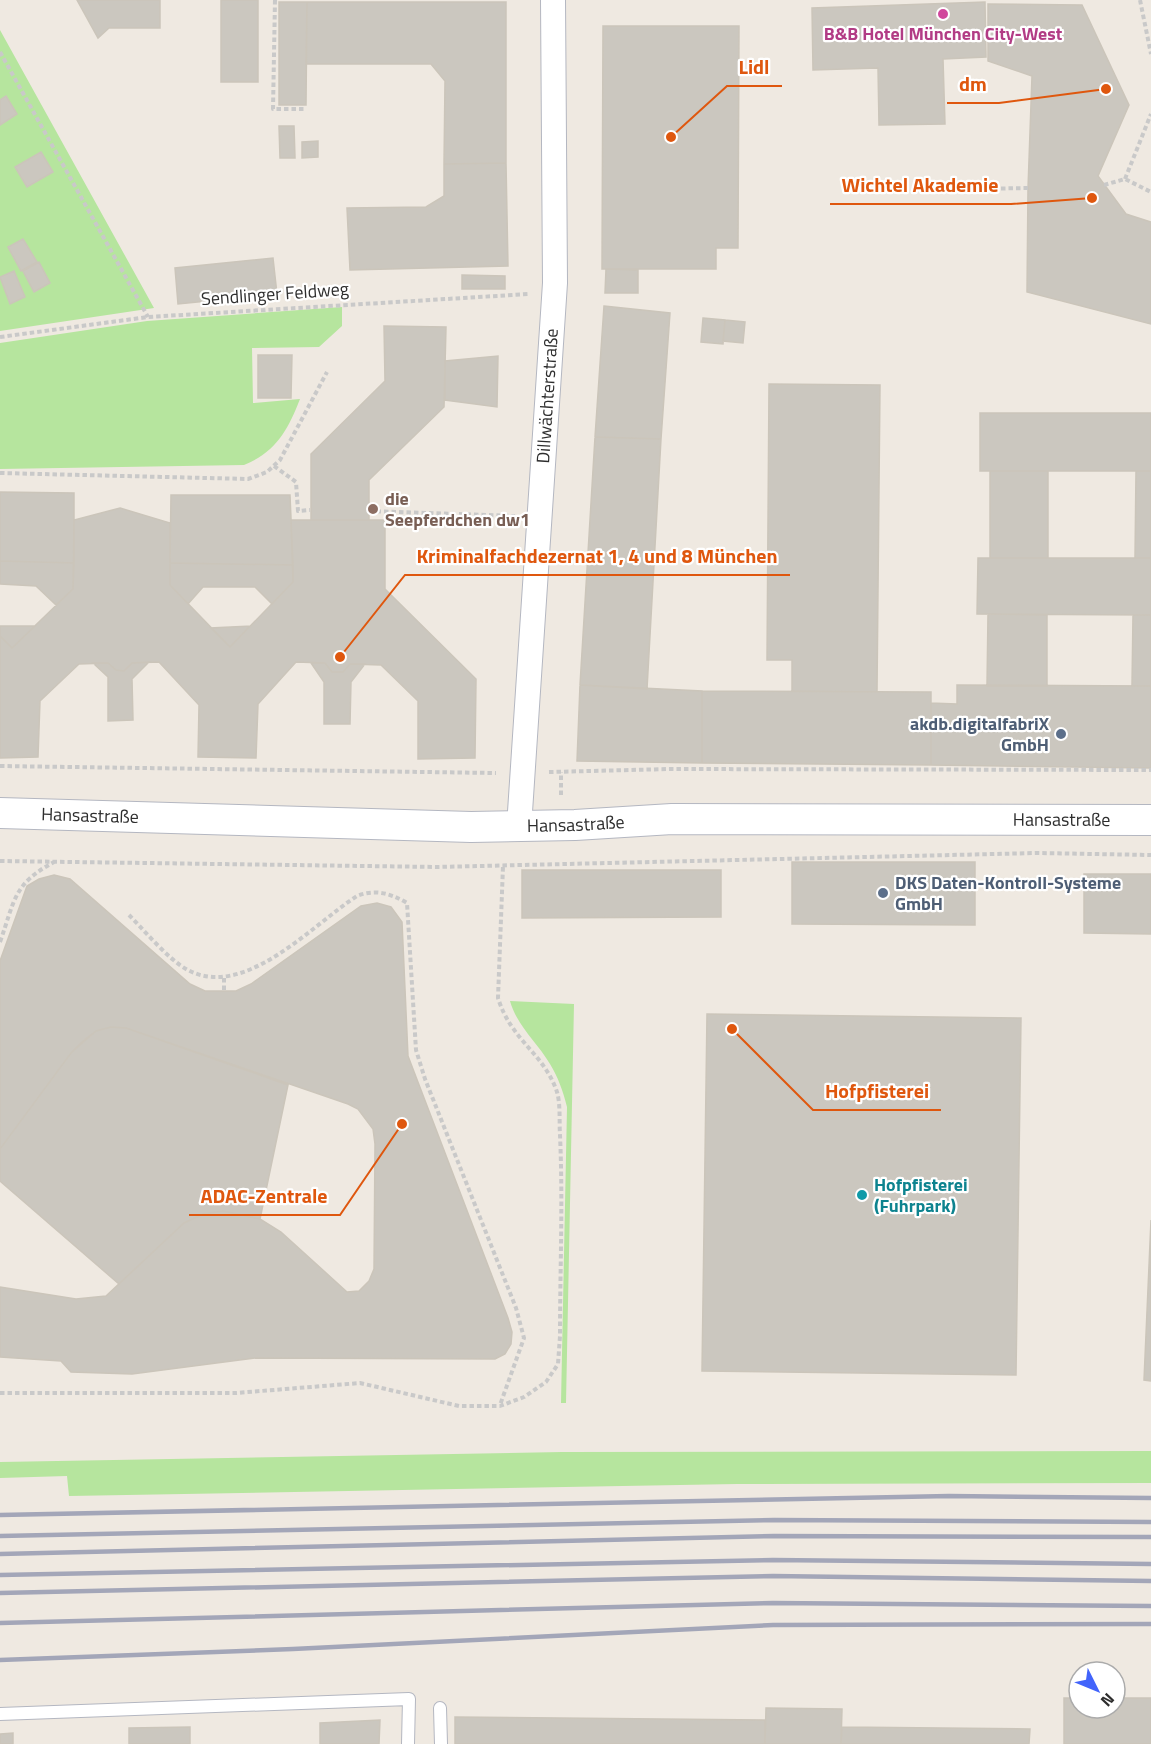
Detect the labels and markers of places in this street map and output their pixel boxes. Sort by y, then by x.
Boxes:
marker: B&B Hotel München City-West [936,7,950,21]
place label: B&B Hotel München City-West [824,20,1063,47]
callout: Lidl [727,48,782,86]
callout: dm [947,65,999,103]
callout: Wichtel Akademie [830,166,1011,204]
place label: die Seepferdchen dw1 [385,485,530,533]
marker: die Seepferdchen dw1 [366,502,380,516]
callout: Kriminalfachdezernat 1, 4 und 8 München [405,537,790,575]
place label: akdb.digitalfabriX GmbH [910,710,1050,758]
marker: akdb.digitalfabriX GmbH [1054,727,1068,741]
place label: DKS Daten-Kontroll-Systeme GmbH [895,869,1121,917]
marker: DKS Daten-Kontroll-Systeme GmbH [876,886,890,900]
callout: Hofpfisterei [813,1072,941,1110]
place label: Hofpfisterei (Fuhrpark) [874,1171,968,1219]
callout: ADAC-Zentrale [189,1177,340,1215]
marker: Hofpfisterei (Fuhrpark) [855,1188,869,1202]

